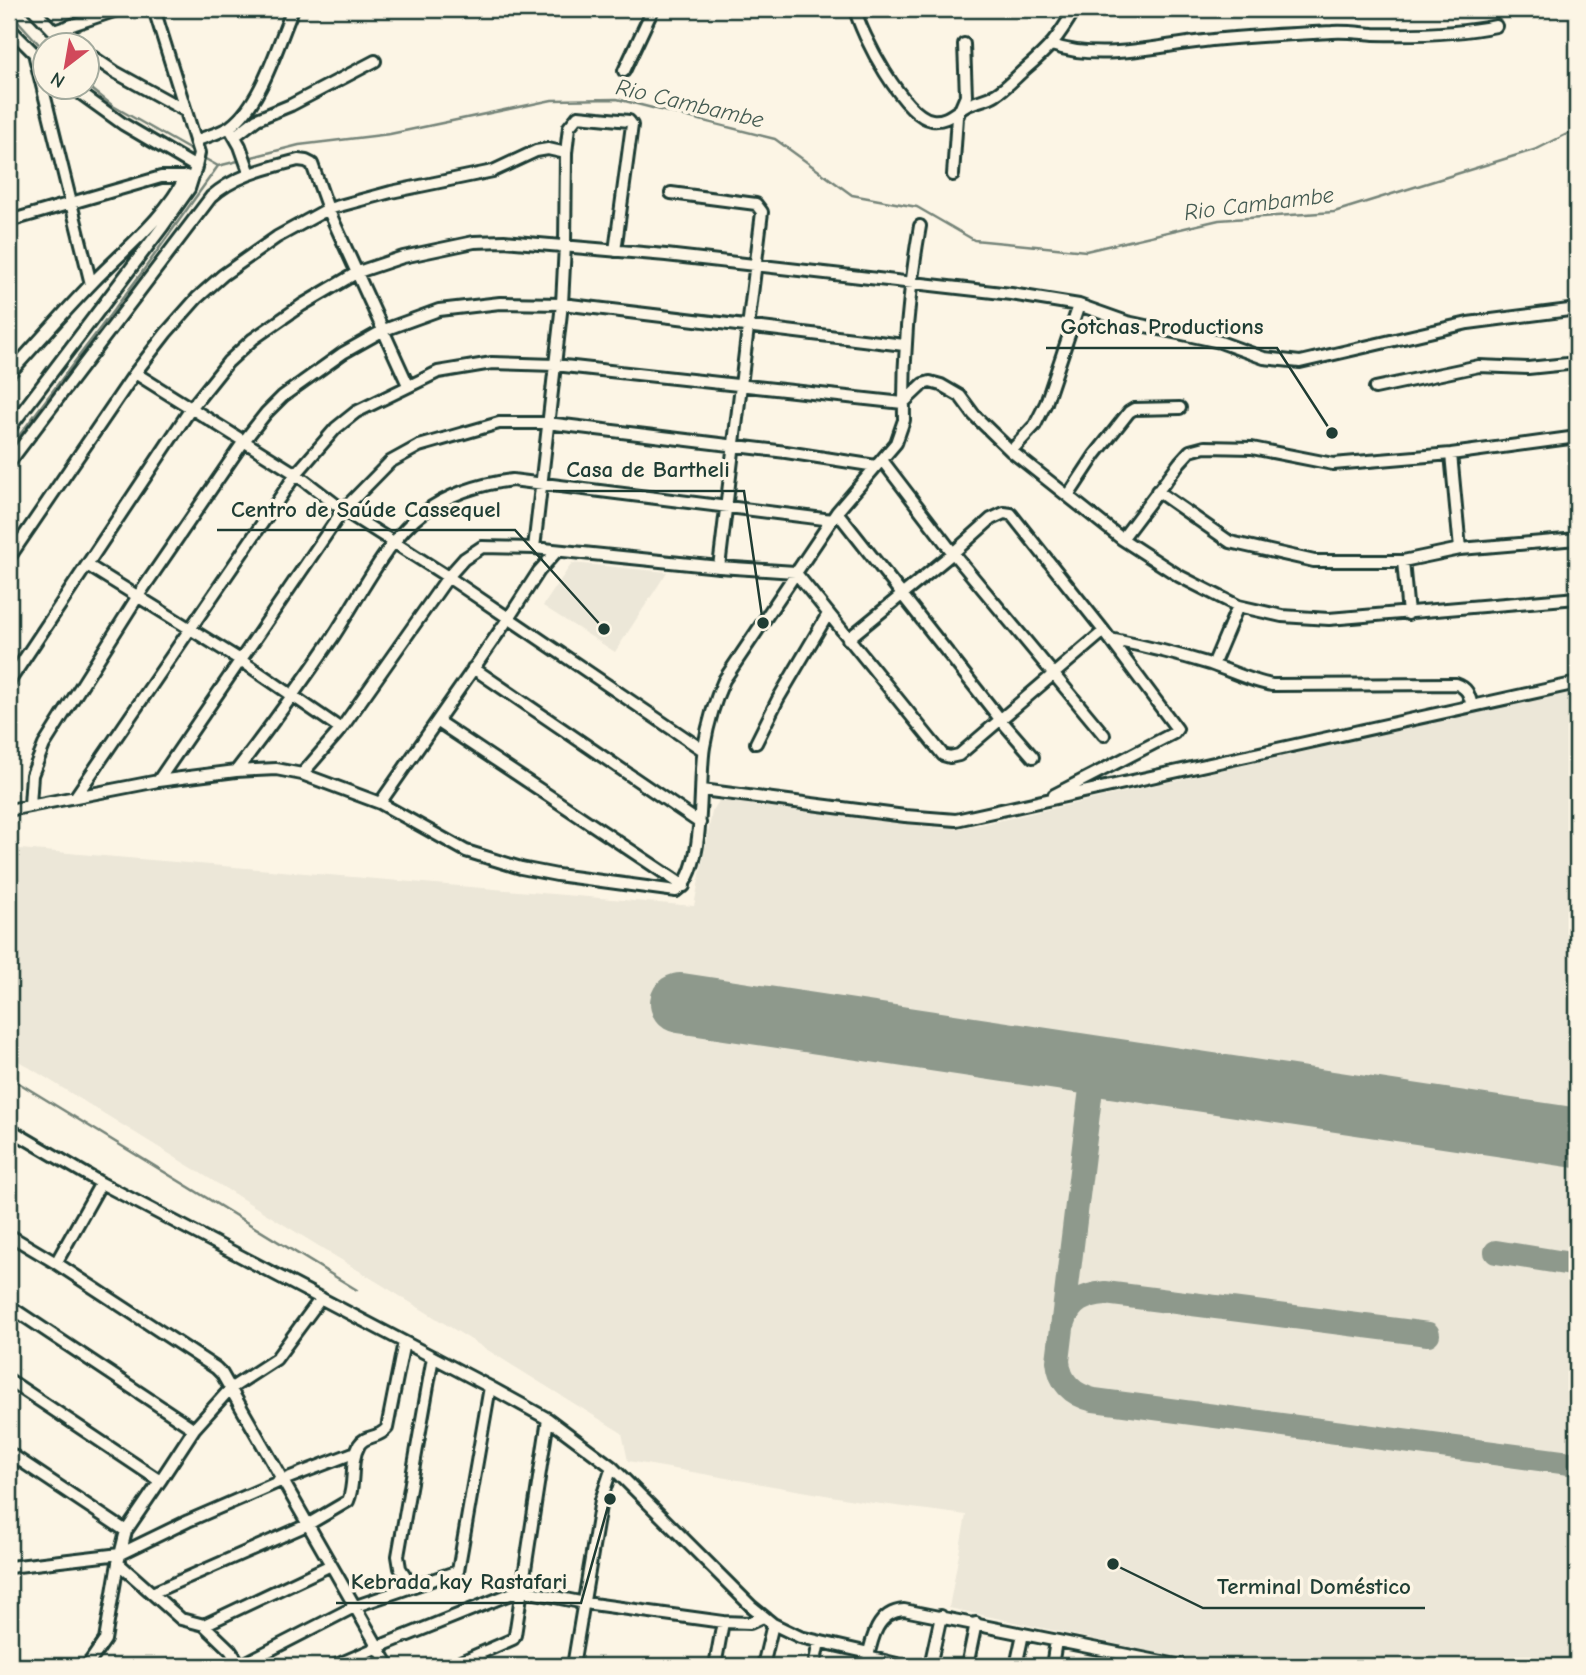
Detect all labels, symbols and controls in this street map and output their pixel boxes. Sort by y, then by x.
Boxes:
north arrow [32,32,102,102]
text: N [47,67,69,92]
water label: Rio Cambambe [613,73,767,134]
water label: Rio Cambambe [1183,181,1336,226]
callout: Gotchas Productions [1046,304,1277,348]
text: Gotchas Productions [1060,313,1264,340]
callout: Casa de Bartheli [553,447,744,491]
text: Casa de Bartheli [566,456,730,483]
callout: Centro de Saúde Cassequel [217,486,515,530]
text: Centro de Saúde Cassequel [231,496,501,523]
callout: Kebrada kay Rastafari [336,1559,581,1603]
callout: Terminal Doméstico [1203,1564,1425,1608]
text: Kebrada kay Rastafari [351,1568,567,1595]
text: Terminal Doméstico [1217,1573,1411,1600]

